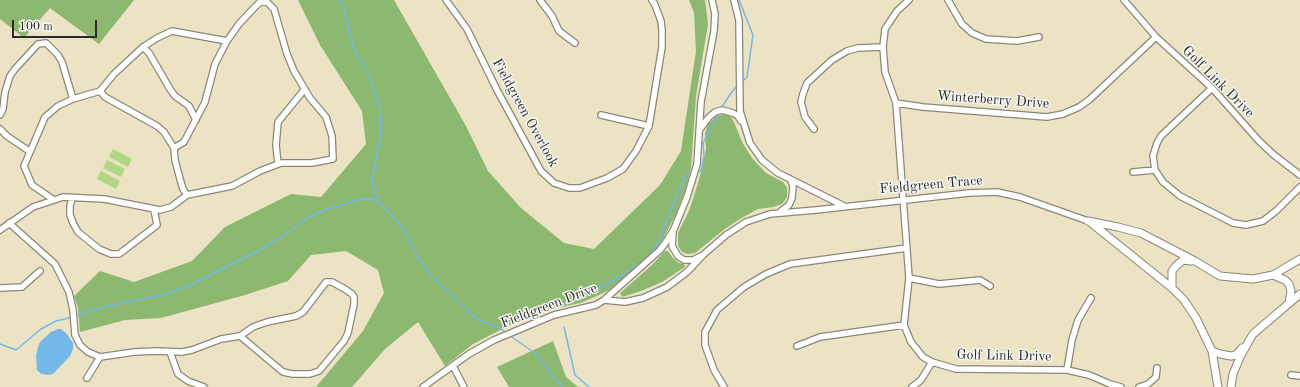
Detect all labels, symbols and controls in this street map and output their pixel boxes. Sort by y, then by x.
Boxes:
scale bar [14,12,99,38]
text: 100 m [19,21,53,33]
street label: Golf Link Drive [1179,43,1257,121]
street label: Fieldgreen Overlook [488,56,562,170]
street label: Winterberry Drive [936,88,1050,112]
street label: Fieldgreen Trace [879,172,983,198]
street label: Fieldgreen Drive [498,280,600,332]
street label: Golf Link Drive [956,347,1052,365]

